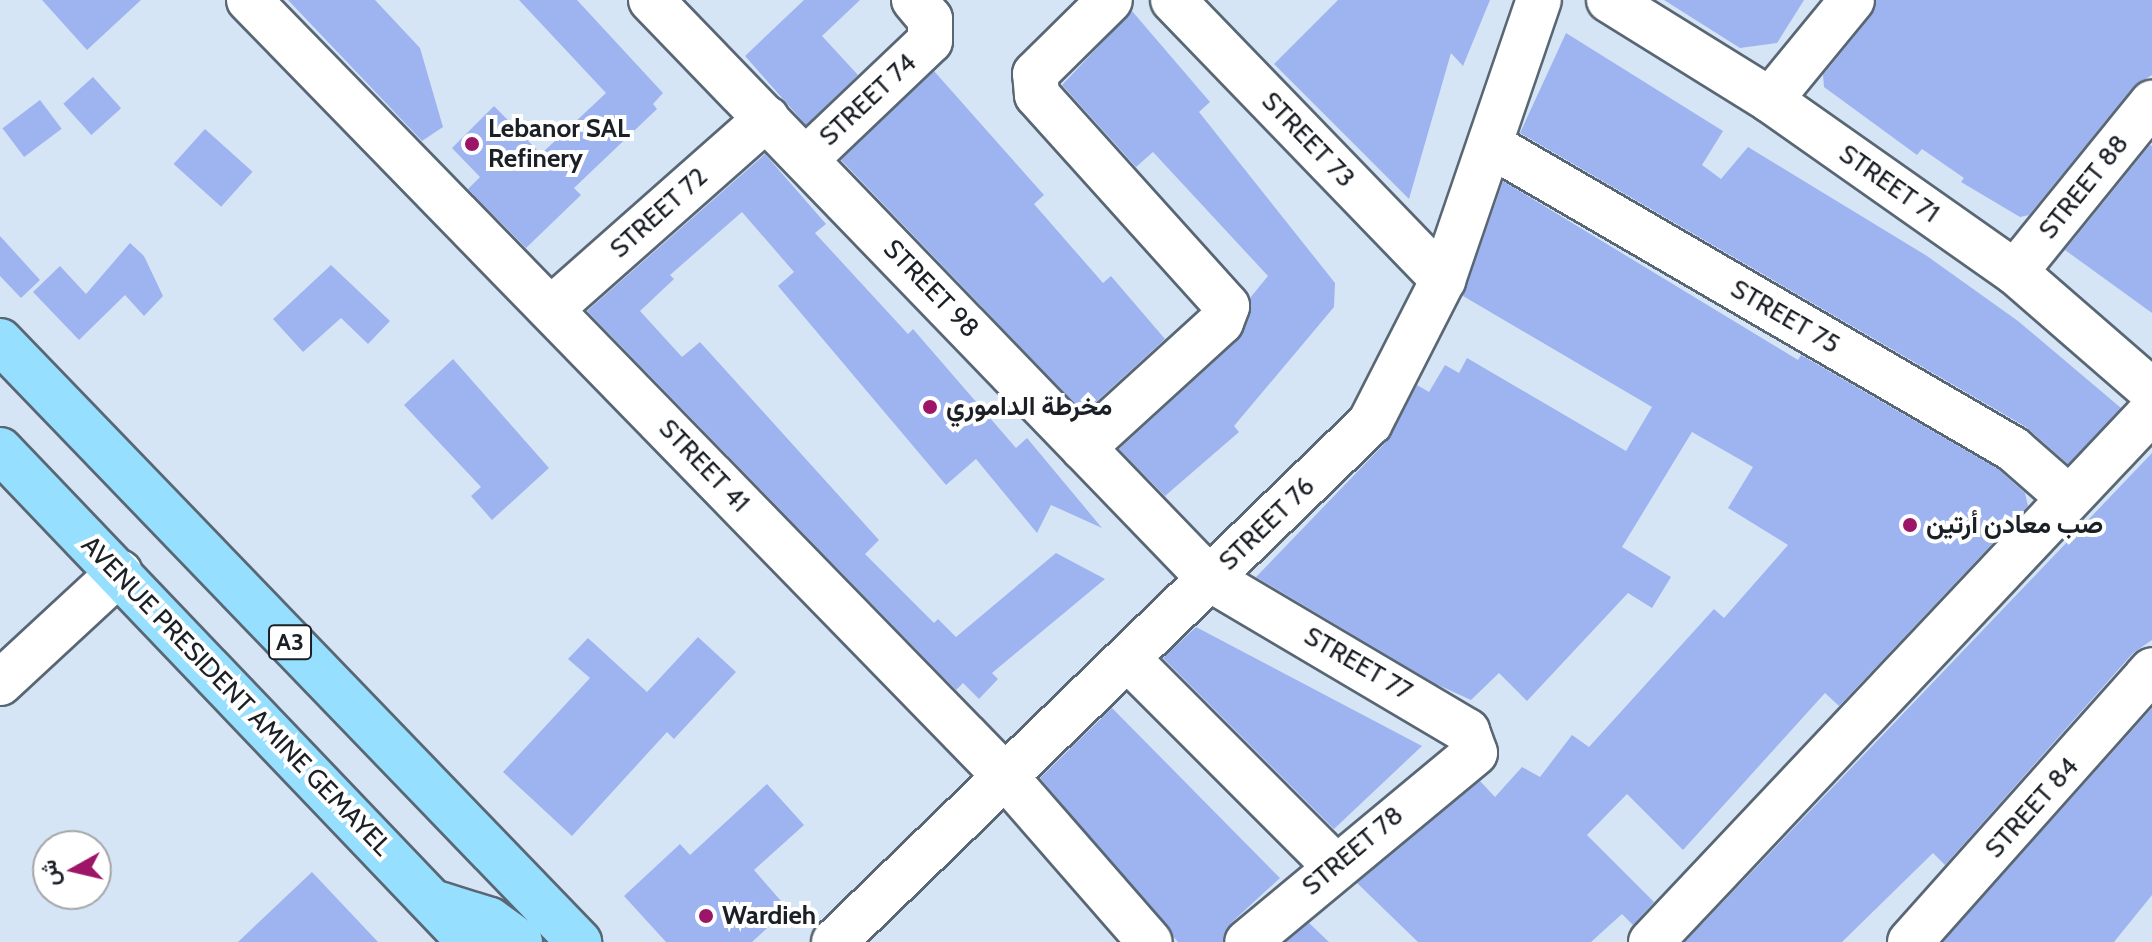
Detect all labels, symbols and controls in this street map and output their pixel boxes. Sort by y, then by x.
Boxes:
street label: STREET 74 [813,48,923,152]
street label: STREET 73 [1255,86,1361,194]
place label: Lebanor SAL Refinery [488,113,630,174]
street label: STREET 88 [2033,129,2135,245]
marker: Lebanor SAL Refinery [463,135,481,153]
street label: STREET 71 [1833,138,1945,230]
street label: STREET 72 [604,161,714,265]
street label: STREET 98 [877,234,985,344]
street label: STREET 75 [1725,273,1845,361]
place label: مخرطة الداموري [946,391,1112,423]
marker: مخرطة الداموري [921,398,939,416]
street label: STREET 41 [652,413,756,519]
street label: STREET 76 [1213,471,1321,577]
place label: صب معادن أرتين [1926,509,2103,541]
marker: صب معادن أرتين [1901,516,1919,534]
street label: AVENUE PRESIDENT AMINE GEMAYEL [75,530,397,862]
street label: STREET 77 [1299,621,1417,707]
road number: A3 [268,622,312,662]
street label: STREET 84 [1979,751,2085,865]
street label: STREET 78 [1296,800,1410,902]
north arrow [32,830,112,910]
text: ش [35,858,65,888]
place label: Wardieh [722,900,816,932]
marker: Wardieh [697,907,715,925]

